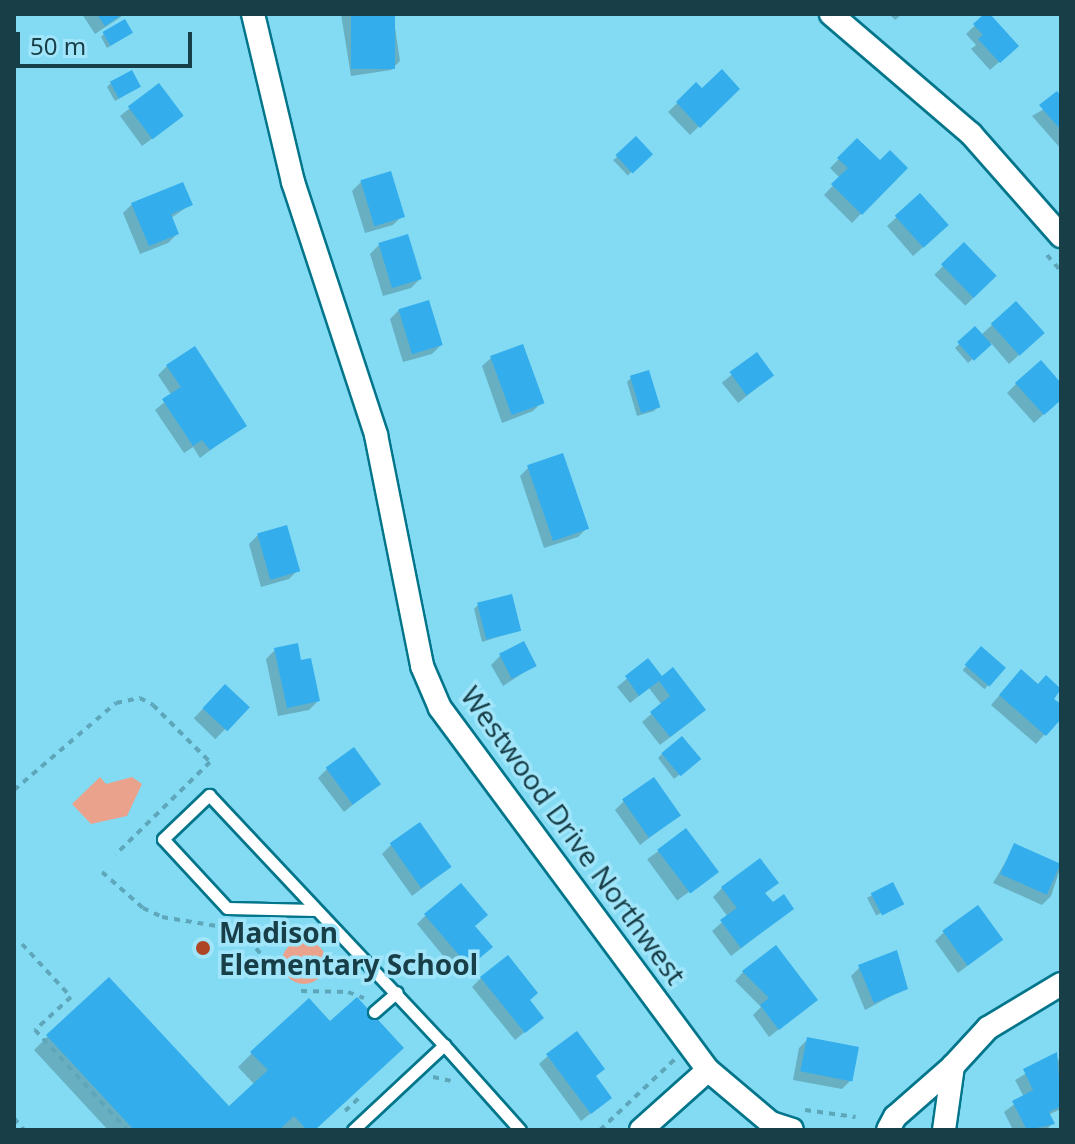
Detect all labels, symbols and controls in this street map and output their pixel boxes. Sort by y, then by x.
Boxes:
scale bar [20,16,196,66]
text: 50 m [30,29,86,62]
street label: Westwood Drive Northwest [455,679,693,991]
place label: Madison Elementary School [219,915,478,981]
marker: Madison Elementary School [194,939,212,957]

